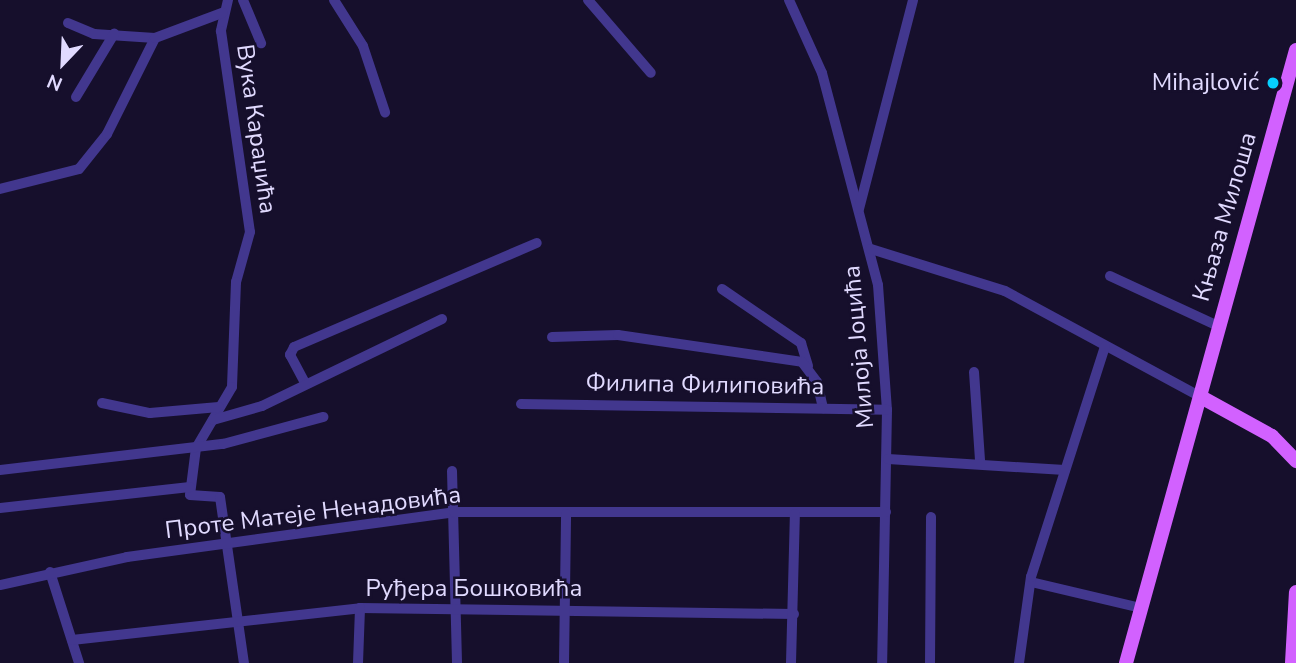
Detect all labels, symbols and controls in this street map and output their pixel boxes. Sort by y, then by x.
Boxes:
north arrow [28,28,98,98]
street label: Вука Караџића [230,42,282,216]
text: N [43,68,66,97]
place label: Mihajlović [1152,69,1259,97]
marker: Mihajlović [1265,75,1281,91]
street label: Књаза Милоша [1187,129,1263,305]
street label: Милоја Јоцића [838,264,880,430]
street label: Филипа Филиповића [585,369,825,401]
street label: Проте Матеје Ненадовића [163,481,463,545]
street label: Руђера Бошковића [366,575,582,603]

